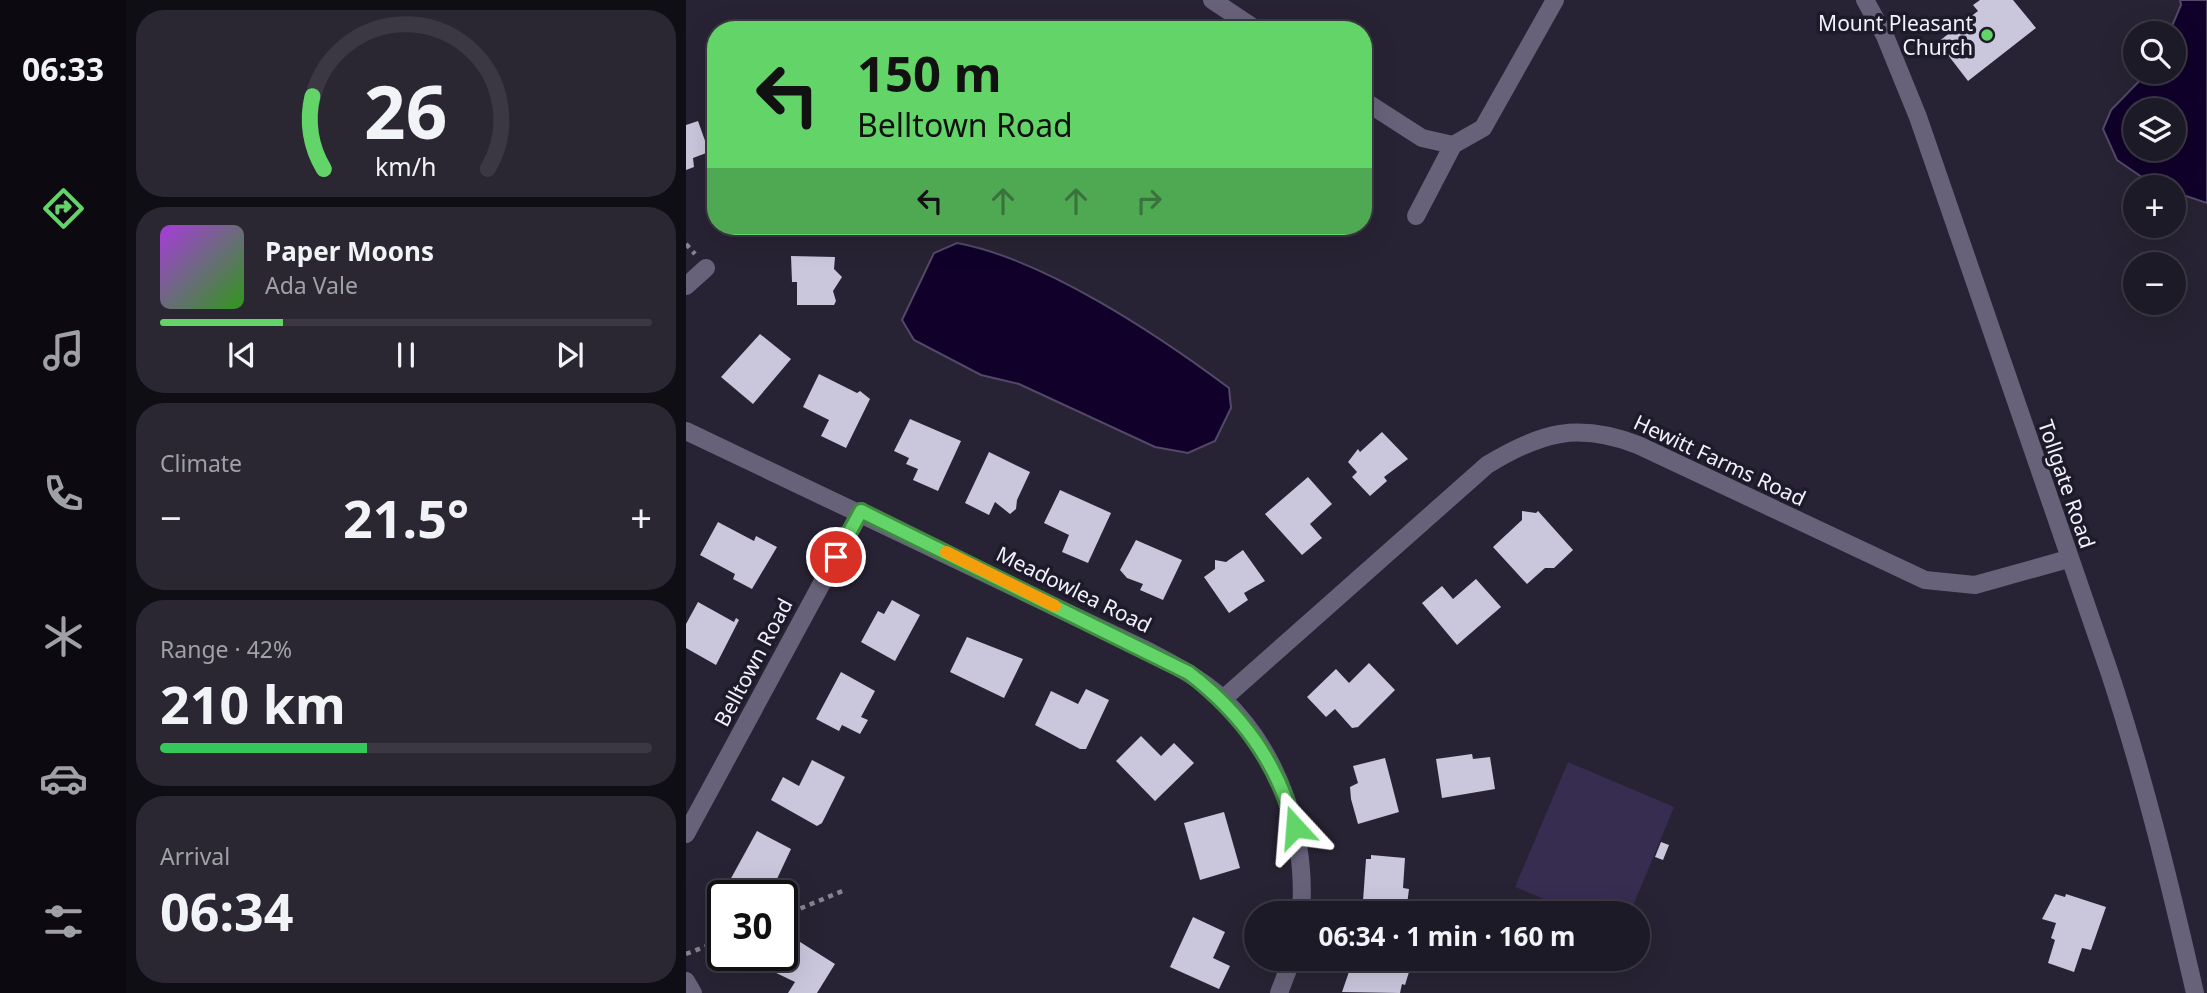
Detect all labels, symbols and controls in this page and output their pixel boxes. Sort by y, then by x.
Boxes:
place label: Mount Pleasant Church [1818,9,1973,61]
map controls [2123,21,2186,315]
button: search [2123,21,2186,84]
marker: Mount Pleasant Church [1979,27,1995,43]
text: 150 m [857,40,1002,106]
text: 06:33 [22,47,104,90]
icon: left [742,49,833,140]
text: 26 [364,62,448,161]
button: layers [2123,98,2186,161]
text: Belltown Road [857,103,1073,146]
text: km/h [375,149,437,183]
button: + [2123,175,2186,238]
icon: left [911,182,949,220]
icon: ahead [984,182,1022,220]
icon: ahead [1057,182,1095,220]
icon: right [1130,182,1168,220]
icon: directions [39,184,88,233]
text: Paper Moons [265,233,434,269]
button: − [2123,252,2186,315]
text: Ada Vale [265,269,358,301]
icon: music [39,326,88,375]
icon: previous [223,336,261,374]
icon: pause [387,336,425,374]
icon: next [551,336,589,374]
street label: Hewitt Farms Road [1630,408,1810,512]
street label: Tollgate Road [2032,416,2102,552]
text: Climate [160,447,242,479]
icon: phone [39,469,88,518]
text: 21.5° [343,482,469,553]
text: − [160,491,182,543]
text: + [630,491,652,543]
pin [806,527,866,587]
icon: arrive [817,538,855,576]
street label: Meadowlea Road [992,539,1156,639]
street label: Belltown Road [707,593,799,731]
icon: climate [39,612,88,661]
text: Range · 42% [160,633,292,665]
text: 210 km [160,668,346,739]
icon: car [39,754,88,803]
position arrow [1258,790,1332,864]
text: Arrival [160,840,230,872]
text: 06:34 [160,875,294,946]
speed limit sign: 30 [707,880,798,971]
icon: filters [39,897,88,946]
text: 06:34 · 1 min · 160 m [1319,918,1575,954]

